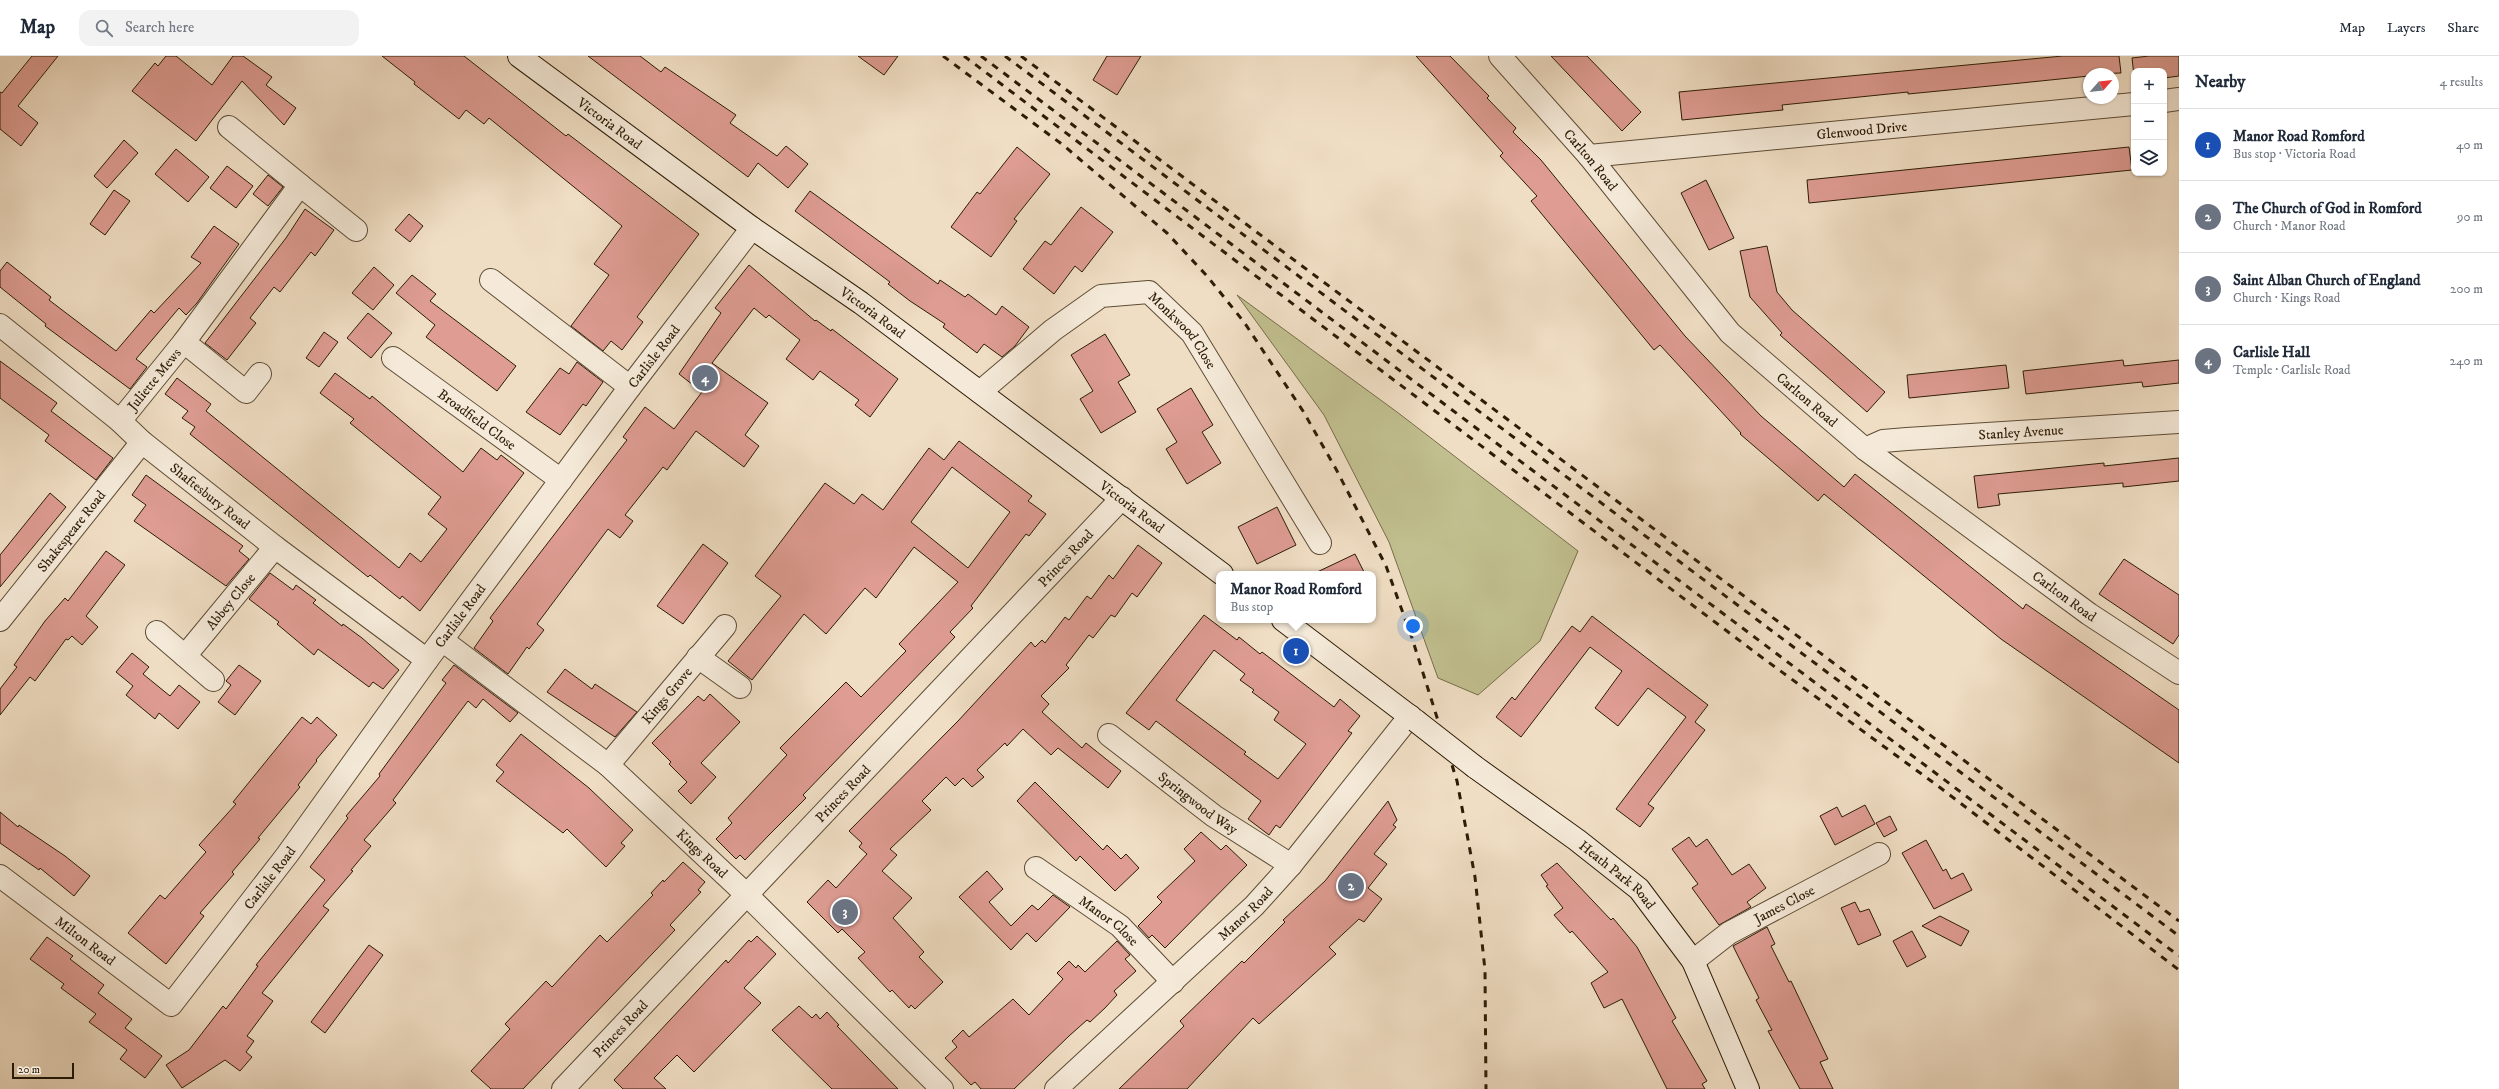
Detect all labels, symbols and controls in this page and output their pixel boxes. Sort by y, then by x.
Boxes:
search box [79,10,359,46]
text: Map [20,16,55,39]
icon: search [93,17,115,39]
text: Search here [125,18,194,37]
text: Map [2339,19,2365,37]
text: Layers [2387,19,2425,37]
text: Share [2447,19,2479,37]
north arrow [2083,68,2119,104]
map controls [2131,68,2167,176]
button: + [2131,68,2167,104]
text: Nearby [2195,71,2245,93]
text: 4 results [2440,74,2483,90]
street label: Victoria Road [572,93,645,154]
button: − [2131,104,2167,140]
street label: Glenwood Drive [1816,118,1908,144]
street label: Carlton Road [1559,126,1621,195]
text: Manor Road Romford [2233,127,2365,146]
text: 1 [2206,137,2210,153]
text: 40 m [2456,137,2483,153]
button: layers [2131,140,2167,176]
text: Bus stop · Victoria Road [2233,146,2356,162]
text: The Church of God in Romford [2233,199,2422,218]
text: 2 [2205,209,2211,225]
text: 90 m [2457,209,2483,225]
text: Church · Manor Road [2233,218,2346,234]
text: Saint Alban Church of England [2233,271,2421,290]
text: 3 [2206,281,2210,297]
text: 200 m [2450,281,2483,297]
street label: Victoria Road [835,283,908,343]
street label: Monkwood Close [1144,288,1220,373]
text: Church · Kings Road [2233,290,2340,306]
street label: Carlisle Road [625,322,684,392]
text: Carlisle Hall [2233,343,2310,362]
street label: Juliette Mews [123,344,186,416]
text: 4 [2204,353,2212,369]
text: 240 m [2450,353,2483,369]
text: Temple · Carlisle Road [2233,362,2351,378]
pin: 4 [692,363,718,393]
street label: Carlton Road [1772,369,1841,431]
street label: Broadfield Close [434,385,519,454]
street label: Stanley Avenue [1978,421,2064,445]
street label: Shaftesbury Road [166,459,253,534]
street label: Victoria Road [1095,477,1168,538]
street label: Shakespeare Road [34,487,110,576]
street label: Princes Road [1034,526,1098,591]
street label: Carlton Road [2028,567,2099,626]
street label: Abbey Close [202,570,260,634]
popup [1216,571,1376,623]
text: Manor Road Romford [1230,580,1362,599]
street label: Carlisle Road [431,581,490,652]
text: Bus stop [1230,599,1273,615]
your location [1403,616,1423,636]
pin: 1 [1283,636,1309,666]
street label: Kings Grove [638,664,697,728]
street label: Princes Road [812,761,875,827]
street label: Springwood Way [1154,768,1241,839]
street label: Kings Road [672,825,731,883]
street label: Heath Park Road [1575,837,1659,913]
street label: Carlisle Road [240,843,300,914]
pin: 2 [1338,871,1364,901]
street label: James Close [1750,881,1818,929]
street label: Manor Road [1214,883,1277,945]
street label: Manor Close [1075,892,1142,950]
pin: 3 [832,897,858,927]
street label: Milton Road [51,913,119,970]
street label: Princes Road [589,997,652,1062]
scale bar [12,1061,74,1080]
text: 20 m [18,1063,40,1077]

